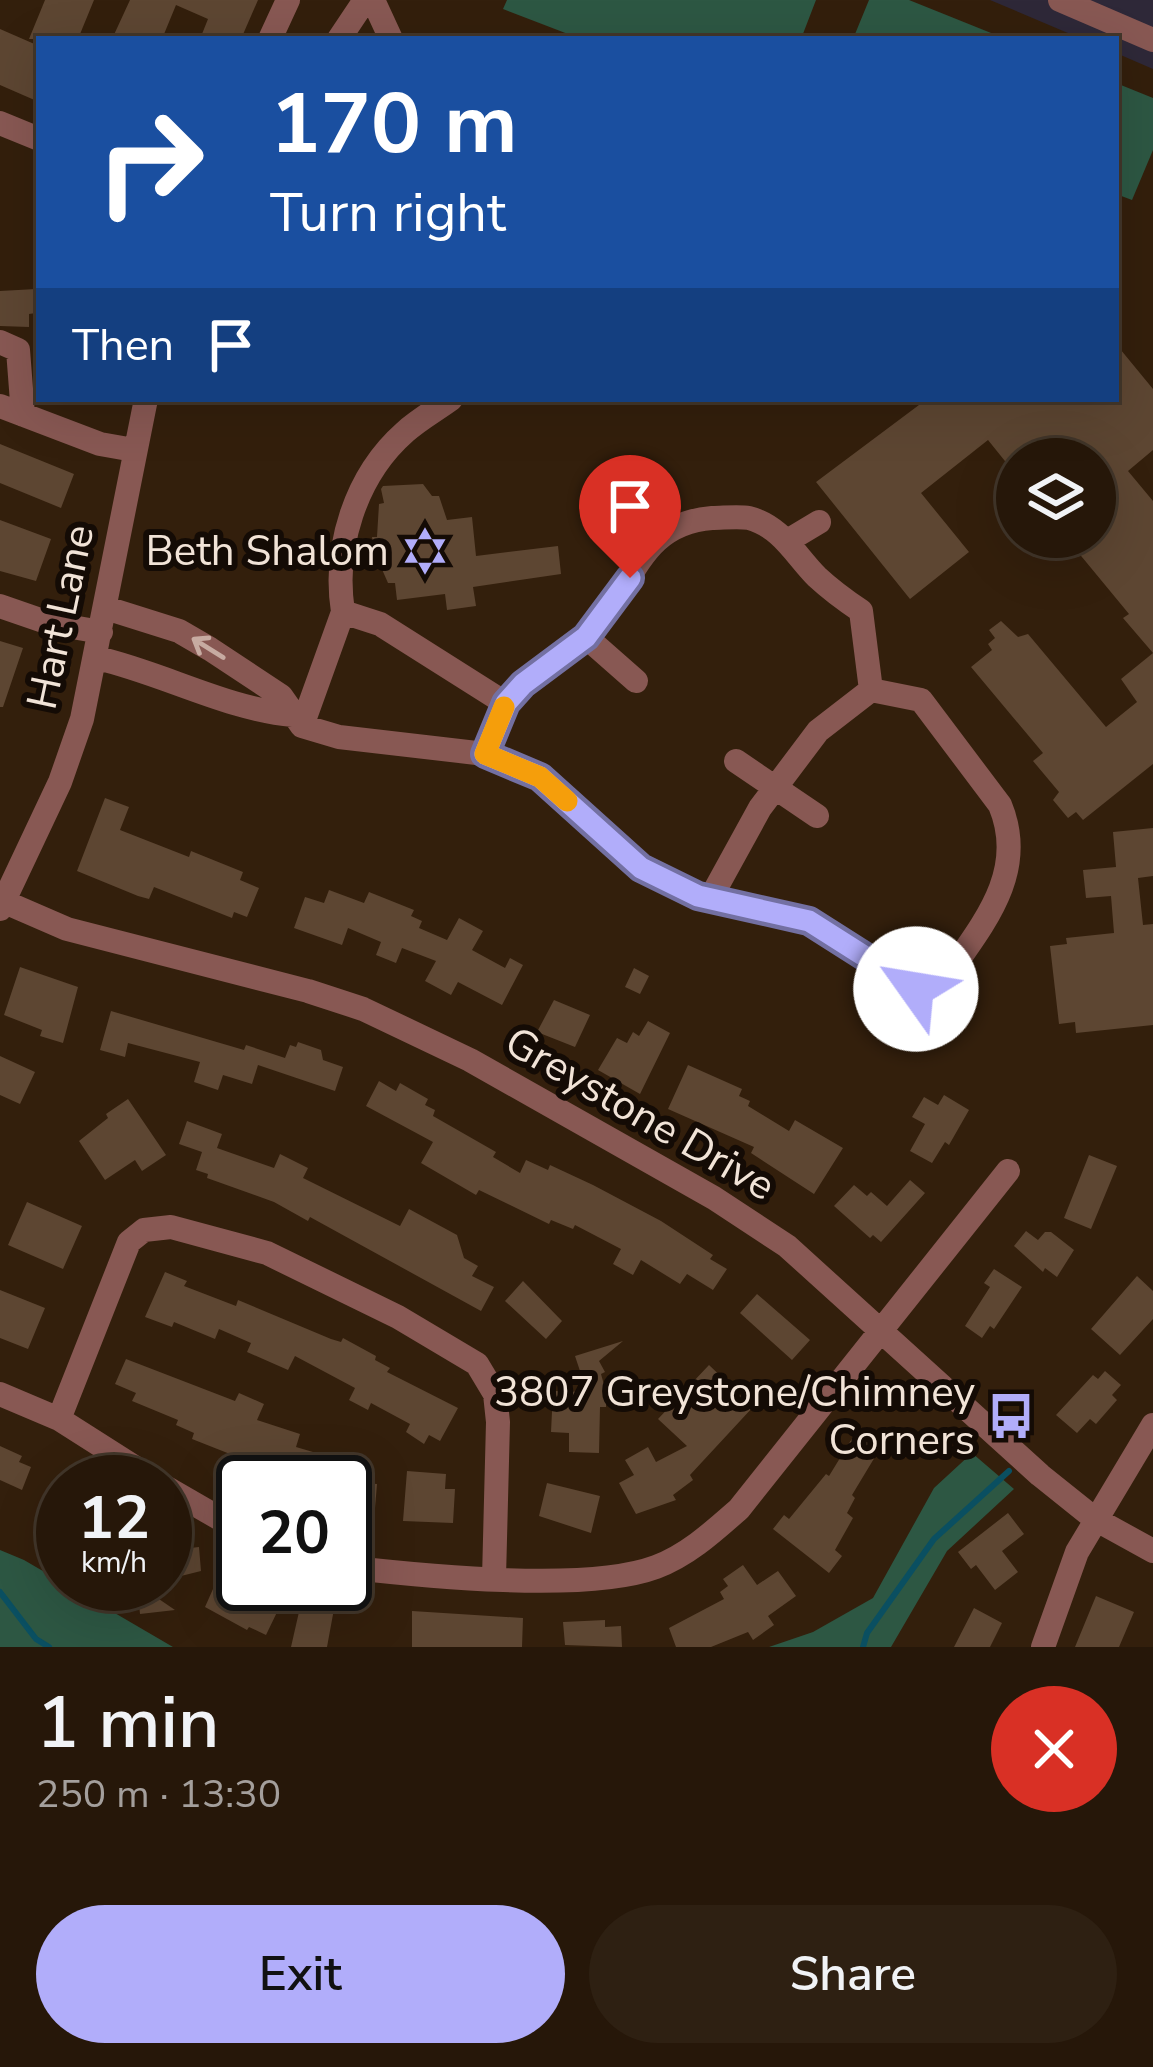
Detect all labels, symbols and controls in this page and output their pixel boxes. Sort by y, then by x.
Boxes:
text: 170 m [270,67,518,182]
icon: right [72,84,228,240]
text: Turn right [270,176,506,250]
icon: arrive [198,312,264,378]
text: Then [72,315,174,376]
map controls [996,438,1116,558]
button: layers [996,438,1116,558]
pin [579,455,681,578]
icon: arrive [597,473,663,539]
street label: Hart Lane [14,520,108,714]
place label: Beth Shalom [145,523,389,580]
synagogue icon: Beth Shalom [400,526,450,576]
one-way arrow [191,636,225,660]
position arrow [853,926,979,1052]
street label: Greystone Drive [495,1014,785,1214]
place label: 3807 Greystone/Chimney Corners [494,1364,975,1469]
bus stop icon: 3807 Greystone/Chimney Corners [986,1391,1036,1441]
speed limit sign: 20 [216,1455,372,1611]
text: 12 [78,1477,150,1559]
text: km/h [81,1542,147,1583]
text: 1 min [36,1674,219,1772]
button: close [991,1686,1117,1812]
text: 250 m · 13:30 [36,1768,281,1821]
button: Exit [36,1905,565,2043]
button: Share [589,1905,1117,2043]

